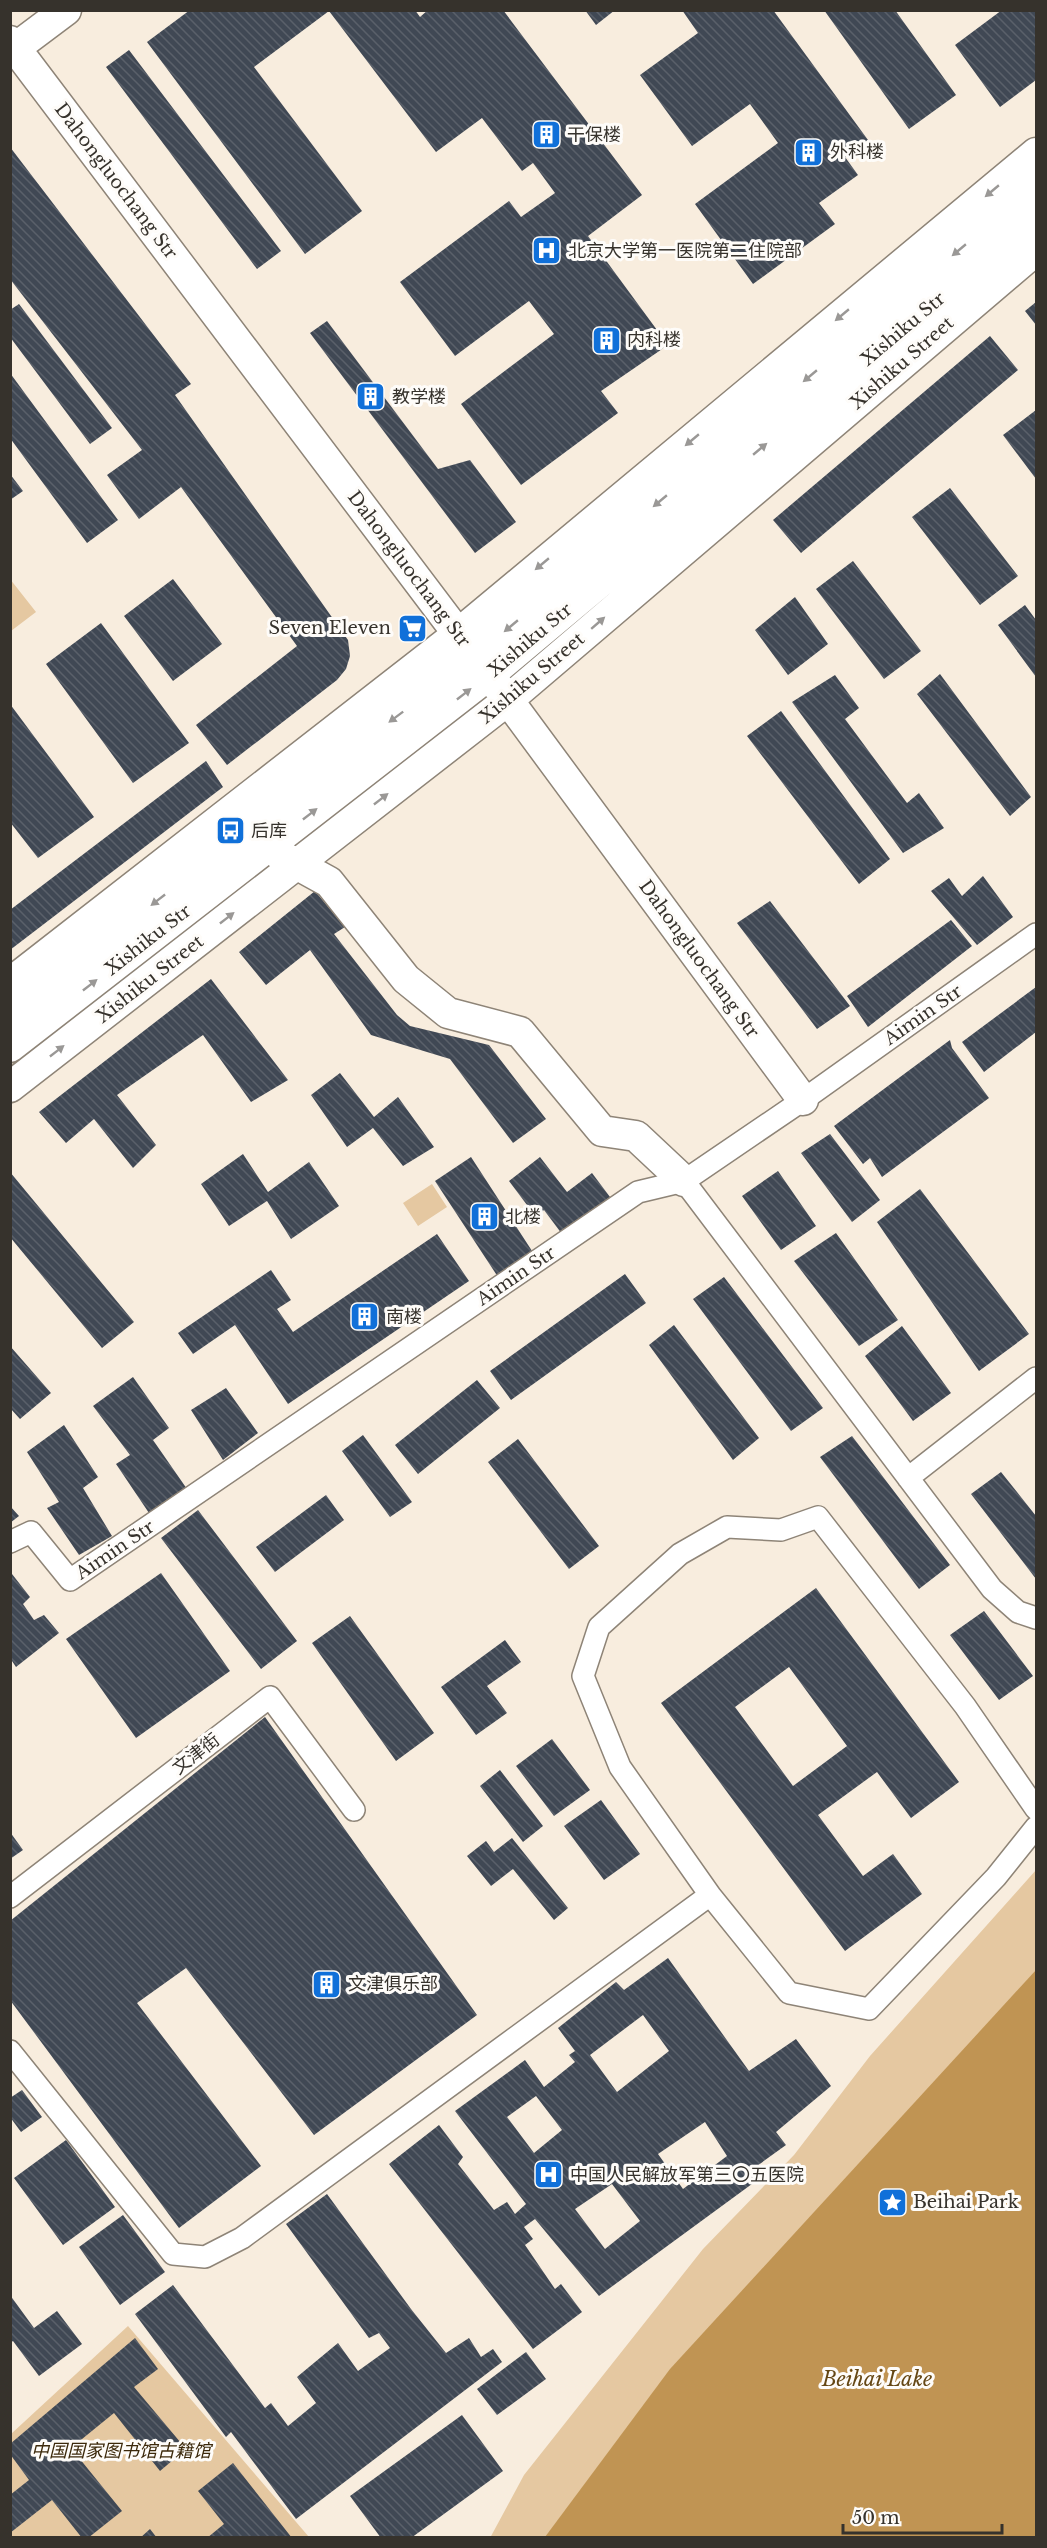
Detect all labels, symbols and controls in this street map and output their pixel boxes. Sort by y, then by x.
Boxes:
street label: Dahongluochang Str [50,99,182,264]
building icon: 干保楼 [530,119,562,151]
place label: 干保楼 [567,124,621,146]
building icon: 外科楼 [793,136,825,168]
place label: 外科楼 [830,141,884,163]
one-way arrow [984,184,999,196]
hospital icon: 北京大学第一医院第二住院部 [531,235,563,267]
place label: 北京大学第一医院第二住院部 [568,240,802,262]
one-way arrow [951,244,967,257]
street label: Xishiku Str [857,287,950,370]
one-way arrow [834,308,849,321]
street label: Xishiku Street [846,312,958,414]
building icon: 内科楼 [590,324,622,356]
place label: 内科楼 [627,329,681,351]
one-way arrow [802,369,818,382]
building icon: 教学楼 [355,381,387,413]
place label: 教学楼 [392,386,446,408]
one-way arrow [684,433,699,445]
one-way arrow [752,442,768,455]
street label: Dahongluochang Str [343,487,475,652]
one-way arrow [653,494,668,507]
one-way arrow [534,558,550,571]
street label: Xishiku Str [484,598,577,681]
supermarket icon: Seven Eleven [396,612,428,644]
place label: Seven Eleven [269,617,391,639]
one-way arrow [590,617,605,630]
one-way arrow [504,619,519,632]
street label: Xishiku Street [475,628,589,728]
one-way arrow [456,688,472,701]
one-way arrow [388,711,404,723]
one-way arrow [373,792,389,805]
one-way arrow [302,808,318,821]
bus stop icon: 后库 [214,815,246,847]
place label: 后库 [251,820,287,842]
street label: Dahongluochang Str [634,876,764,1043]
one-way arrow [150,894,166,907]
street label: Xishiku Str [101,899,196,980]
one-way arrow [219,912,235,925]
street label: Xishiku Street [92,930,208,1028]
one-way arrow [82,979,98,992]
street label: Aimin Str [879,980,966,1050]
one-way arrow [48,1045,64,1057]
building icon: 北楼 [468,1201,500,1233]
place label: 北楼 [505,1206,541,1228]
street label: Aimin Str [472,1241,560,1311]
building icon: 南楼 [349,1301,381,1333]
place label: 南楼 [386,1306,422,1328]
street label: Aimin Str [71,1515,159,1585]
street label: 文津街 [168,1729,224,1779]
building icon: 文津俱乐部 [311,1968,343,2000]
place label: 文津俱乐部 [348,1973,438,1995]
hospital icon: 中国人民解放军第三〇五医院 [533,2159,565,2191]
place label: 中国人民解放军第三〇五医院 [570,2164,804,2186]
place icon: Beihai Park [876,2186,908,2218]
place label: Beihai Park [913,2191,1019,2213]
water label: Beihai Lake [821,2367,932,2391]
park label: 中国国家图书馆古籍馆 [31,2440,214,2462]
scale bar [843,2497,1002,2535]
text: 50 m [852,2507,900,2529]

